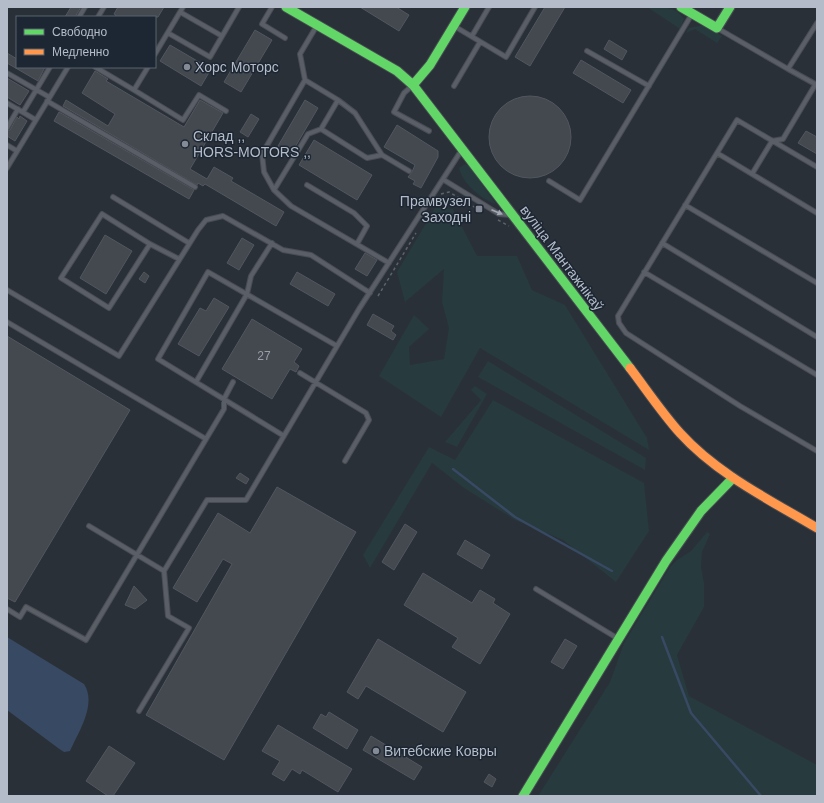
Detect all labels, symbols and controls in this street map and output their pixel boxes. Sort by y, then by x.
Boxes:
legend [16,16,156,68]
text: Свободно [52,25,107,39]
text: Медленно [52,45,109,59]
place label: Хорс Моторс [195,59,279,75]
marker: Хорс Моторс [182,62,192,72]
place label: Склад ,, HORS-MOTORS ,, [193,128,311,160]
marker: Склад ,, HORS-MOTORS ,, [180,139,190,149]
place label: Прамвузел Заходні [400,193,471,225]
street label: вуліца Мантажнікаў [517,202,607,314]
marker: Прамвузел Заходні [474,204,484,214]
one-way arrow [491,209,503,215]
house number: 27 [257,349,271,363]
place label: Витебские Ковры [384,743,497,759]
marker: Витебские Ковры [371,746,381,756]

